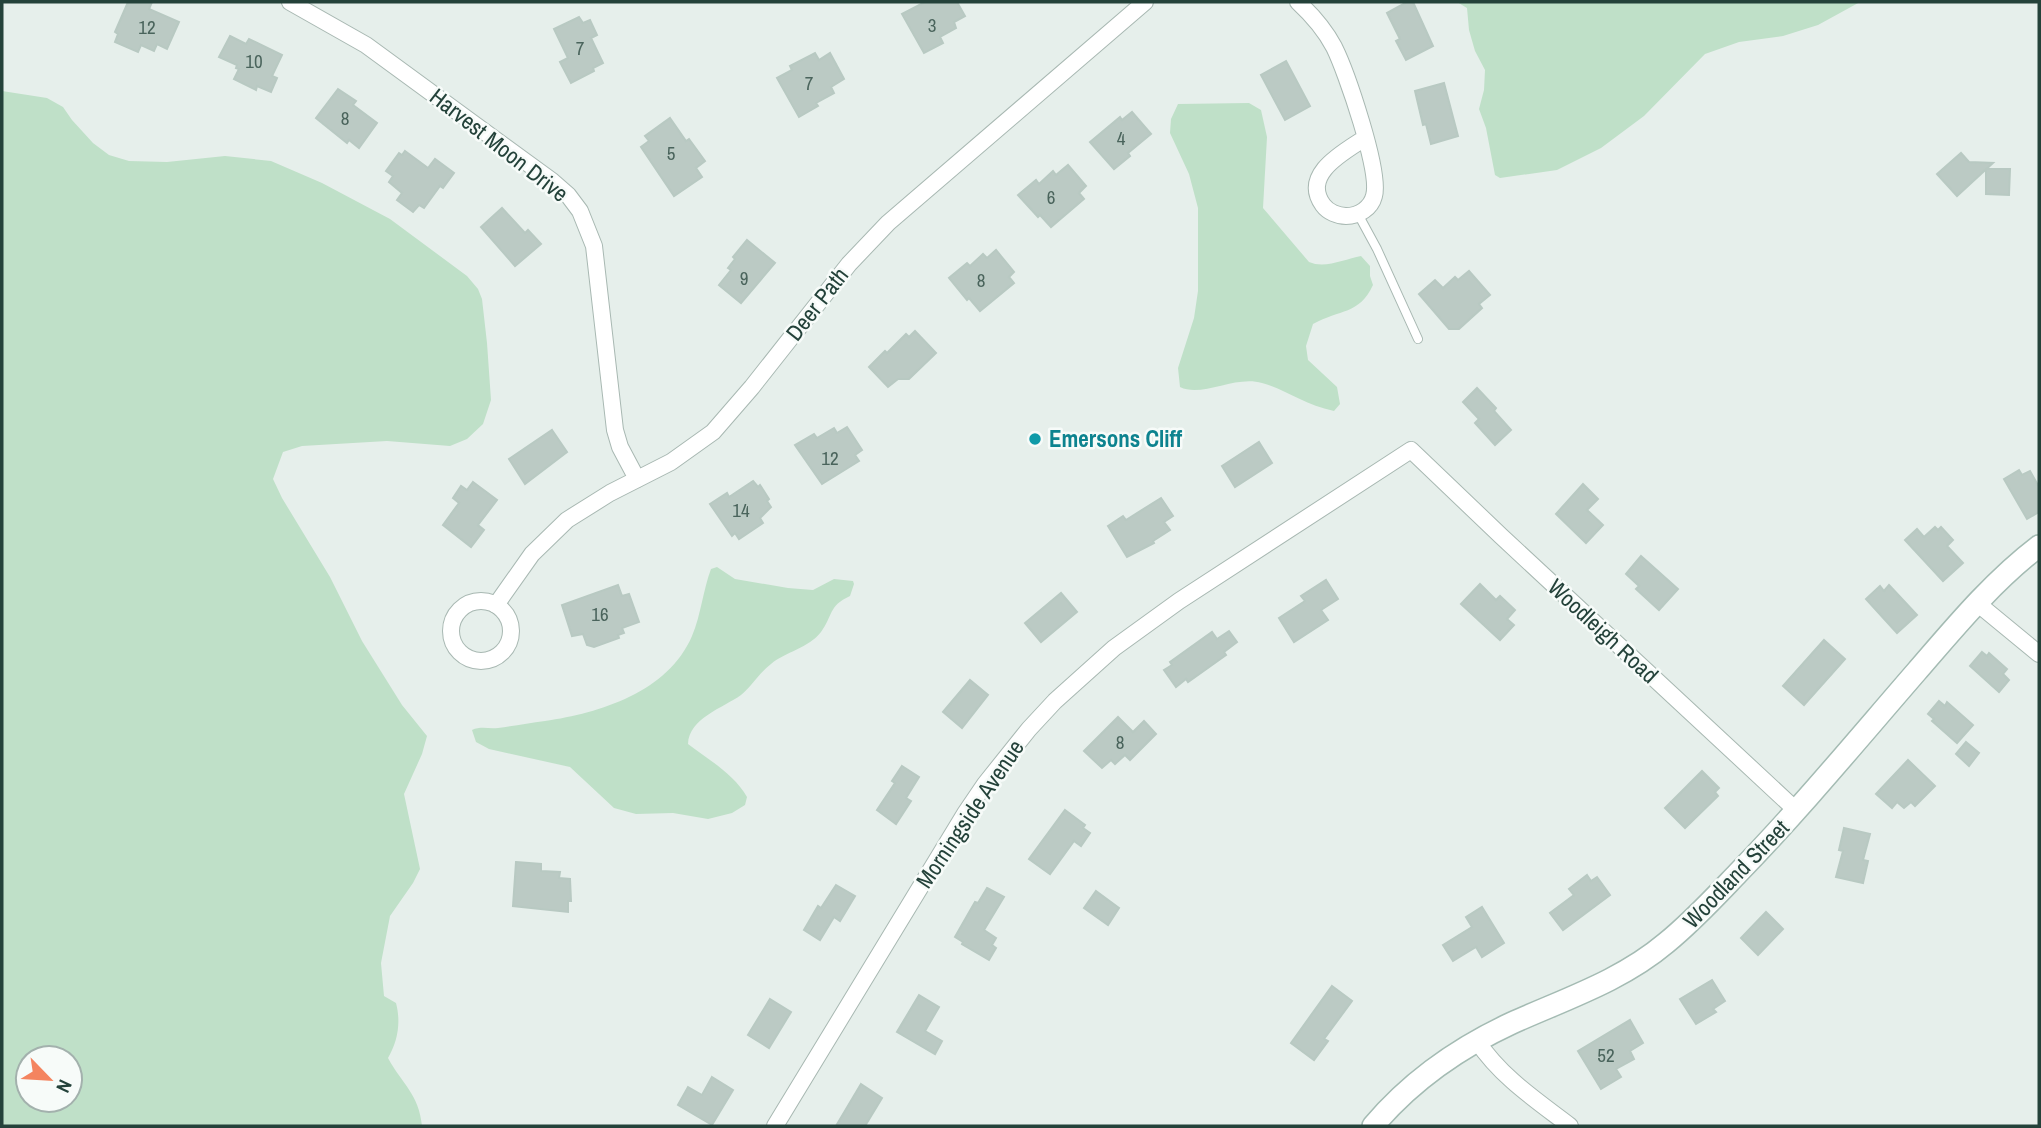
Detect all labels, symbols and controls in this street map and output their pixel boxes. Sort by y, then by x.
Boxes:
house number: 3 [928,12,936,38]
house number: 12 [138,14,156,40]
house number: 7 [576,35,585,61]
house number: 10 [245,48,263,74]
house number: 7 [805,70,814,96]
street label: Harvest Moon Drive [424,81,575,208]
house number: 8 [341,105,349,131]
house number: 4 [1117,125,1126,151]
house number: 5 [667,140,676,166]
house number: 6 [1047,184,1055,210]
street label: Deer Path [778,261,855,347]
house number: 9 [740,265,748,291]
house number: 8 [977,267,985,293]
place label: Emersons Cliff [1049,423,1183,454]
marker: Emersons Cliff [1027,431,1043,447]
house number: 12 [821,445,839,471]
house number: 14 [732,497,750,523]
street label: Woodleigh Road [1542,571,1665,690]
house number: 16 [591,601,609,627]
house number: 8 [1116,729,1124,755]
street label: Morningside Avenue [908,733,1031,894]
street label: Woodland Street [1676,812,1795,935]
house number: 52 [1597,1042,1615,1068]
north arrow [14,1044,84,1114]
text: N [50,1076,79,1097]

